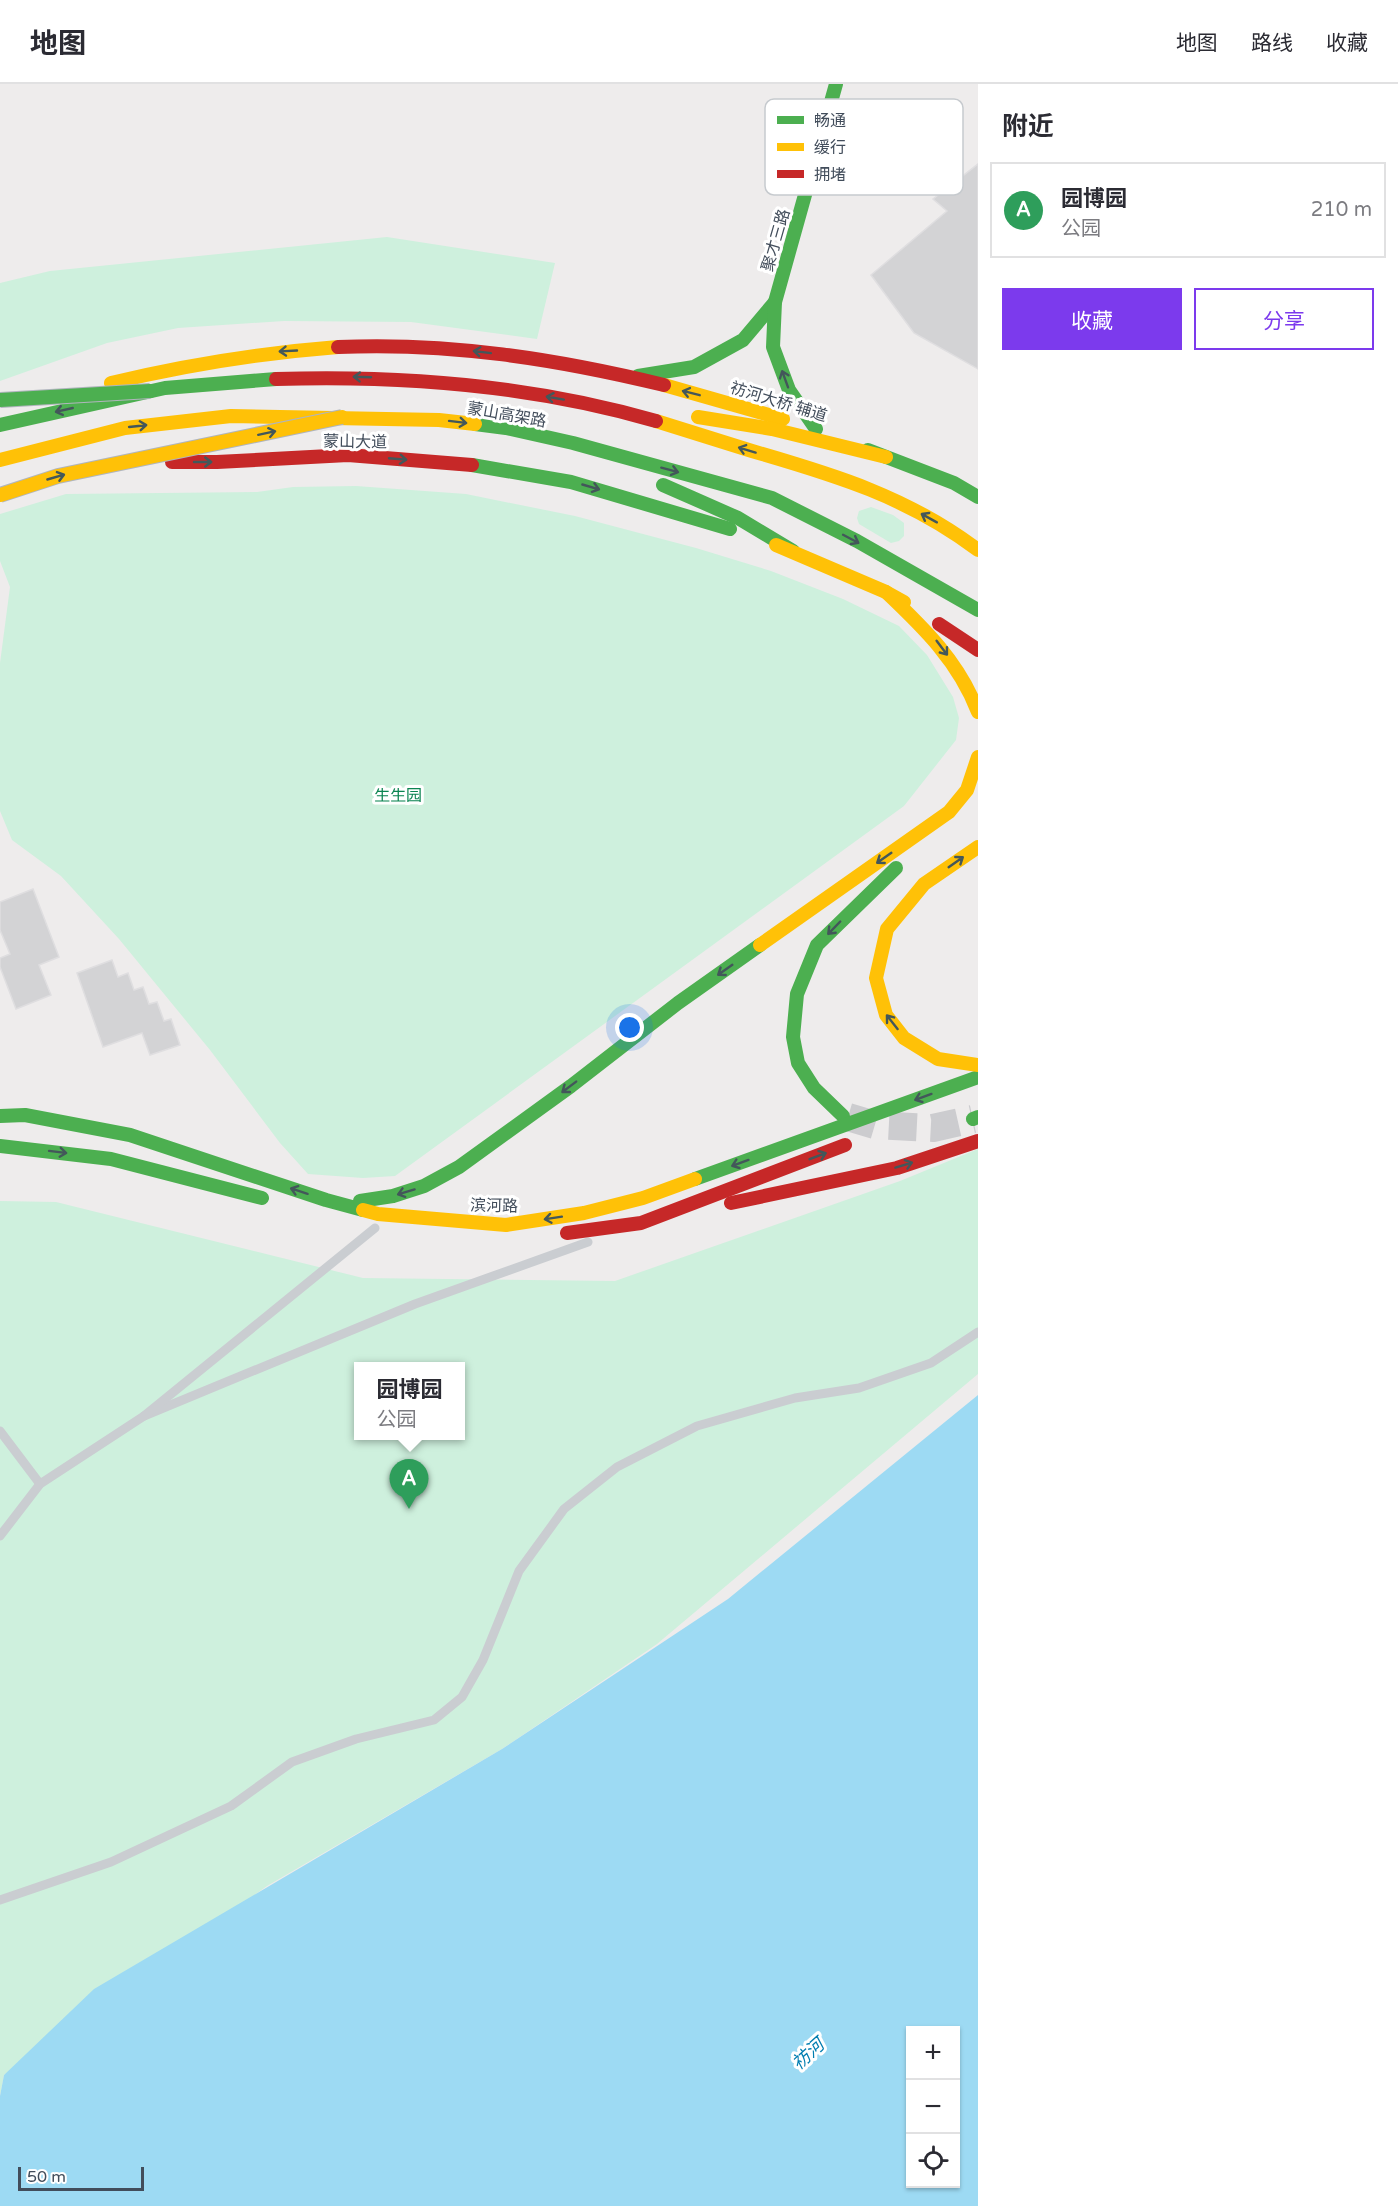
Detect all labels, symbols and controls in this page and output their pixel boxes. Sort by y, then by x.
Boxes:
text: 地图 [30,27,86,61]
text: 地图 [1176,31,1218,56]
text: 路线 [1251,31,1293,56]
text: 收藏 [1326,31,1368,56]
legend [765,99,963,195]
text: 畅通 [814,111,846,131]
text: 附近 [1002,111,1054,142]
text: 缓行 [814,138,846,158]
text: 拥堵 [814,165,846,185]
text: 园博园 [1061,186,1127,212]
text: A [1016,198,1031,222]
text: 210 m [1311,198,1372,222]
street label: 聚才三路 [758,207,794,274]
text: 公园 [1061,217,1101,241]
button: 收藏 [1002,288,1182,350]
button: 分享 [1194,288,1374,350]
one-way arrow [278,345,298,356]
one-way arrow [473,346,493,357]
one-way arrow [778,370,789,389]
one-way arrow [352,372,372,383]
street label: 祊河大桥 辅道 [728,378,830,426]
one-way arrow [682,387,701,399]
one-way arrow [546,392,566,403]
street label: 蒙山高架路 [466,398,548,432]
one-way arrow [55,405,74,417]
one-way arrow [448,417,468,428]
one-way arrow [128,420,148,431]
one-way arrow [257,427,276,438]
street label: 蒙山大道 [323,431,387,453]
one-way arrow [738,444,757,455]
one-way arrow [388,454,408,465]
one-way arrow [193,456,213,468]
one-way arrow [660,465,679,476]
one-way arrow [46,471,65,482]
one-way arrow [581,482,600,493]
one-way arrow [921,512,938,524]
one-way arrow [842,534,860,545]
one-way arrow [936,640,948,656]
park label: 生生园 [374,786,422,806]
one-way arrow [877,852,893,864]
one-way arrow [947,856,964,868]
one-way arrow [826,920,841,935]
one-way arrow [717,964,734,976]
your location [615,1013,644,1042]
one-way arrow [885,1015,898,1031]
one-way arrow [561,1080,577,1093]
one-way arrow [914,1092,933,1103]
one-way arrow [48,1147,68,1158]
one-way arrow [808,1149,827,1160]
one-way arrow [731,1158,749,1169]
one-way arrow [894,1159,913,1170]
one-way arrow [290,1185,309,1196]
one-way arrow [397,1187,416,1198]
street label: 滨河路 [470,1196,518,1216]
one-way arrow [544,1212,563,1223]
popup [354,1362,465,1440]
text: 园博园 [376,1377,443,1403]
text: 公园 [376,1408,416,1432]
pin: A [390,1460,428,1509]
map controls [906,2026,960,2188]
button: + [906,2026,960,2080]
water label: 祊河 [787,2032,831,2074]
button: − [906,2080,960,2134]
button: locate [906,2134,960,2188]
scale bar [18,2164,144,2192]
text: 50 m [27,2167,66,2187]

